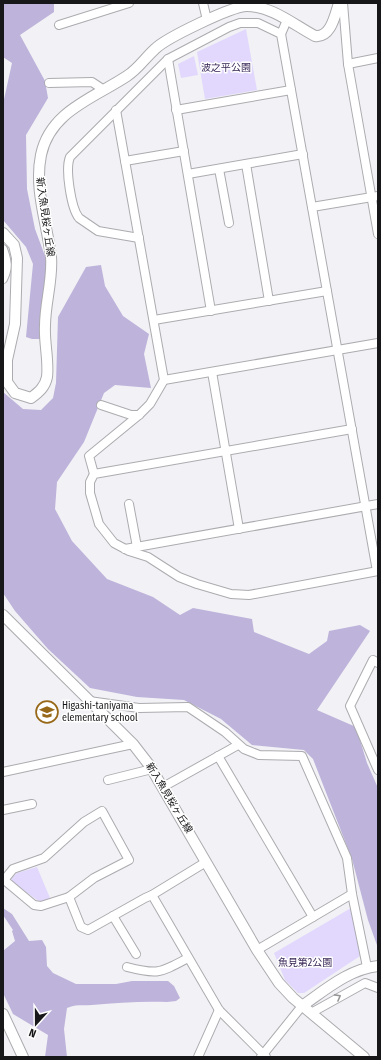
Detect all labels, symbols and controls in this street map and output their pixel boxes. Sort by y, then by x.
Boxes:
park label: 波之平公園 [201,62,251,74]
street label: 新入魚見桜ヶ丘線 [33,177,57,257]
school or university icon: Higashi-taniyama elementary school [34,699,60,725]
place label: Higashi-taniyama elementary school [62,700,138,724]
street label: 新入魚見桜ヶ丘線 [143,761,195,835]
park label: 魚見第2公園 [278,957,332,969]
one-way arrow [334,995,341,1002]
north arrow [16,1004,56,1044]
text: N [27,1026,38,1040]

